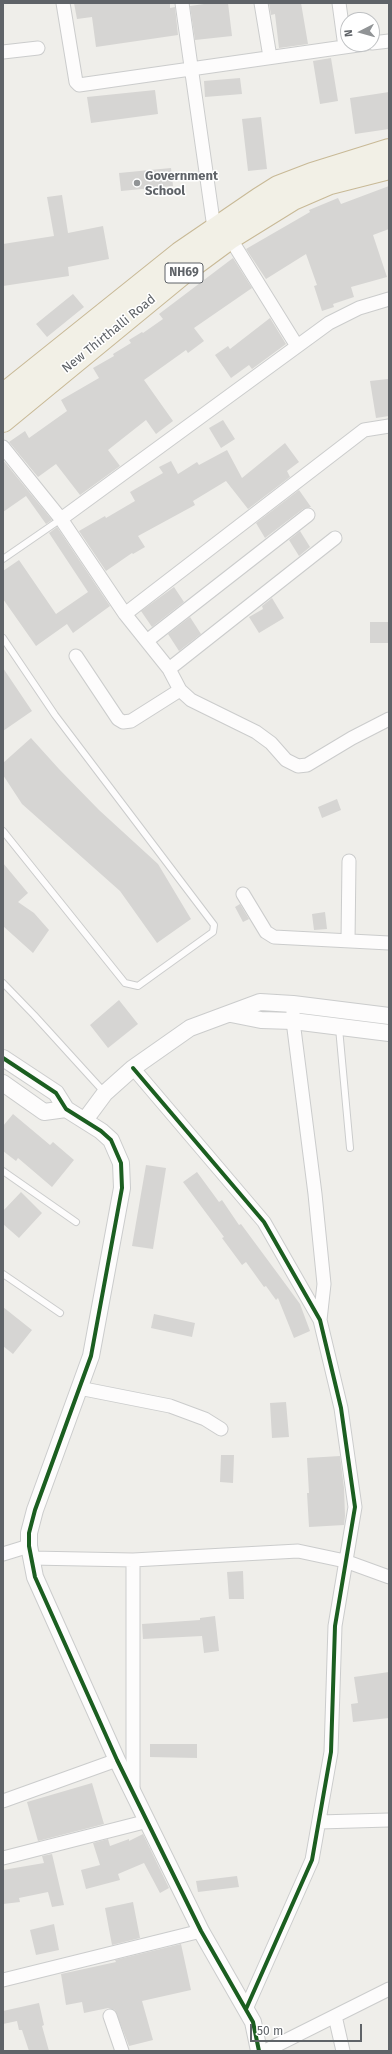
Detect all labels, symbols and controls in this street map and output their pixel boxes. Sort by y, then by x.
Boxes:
north arrow [340,12,380,52]
text: N [342,29,355,38]
place label: Government School [145,168,218,199]
marker: Government School [132,178,142,188]
road number: NH69 [165,263,203,283]
street label: New Thirthalli Road [59,292,159,376]
scale bar [252,2016,364,2042]
text: 50 m [257,2024,283,2038]

